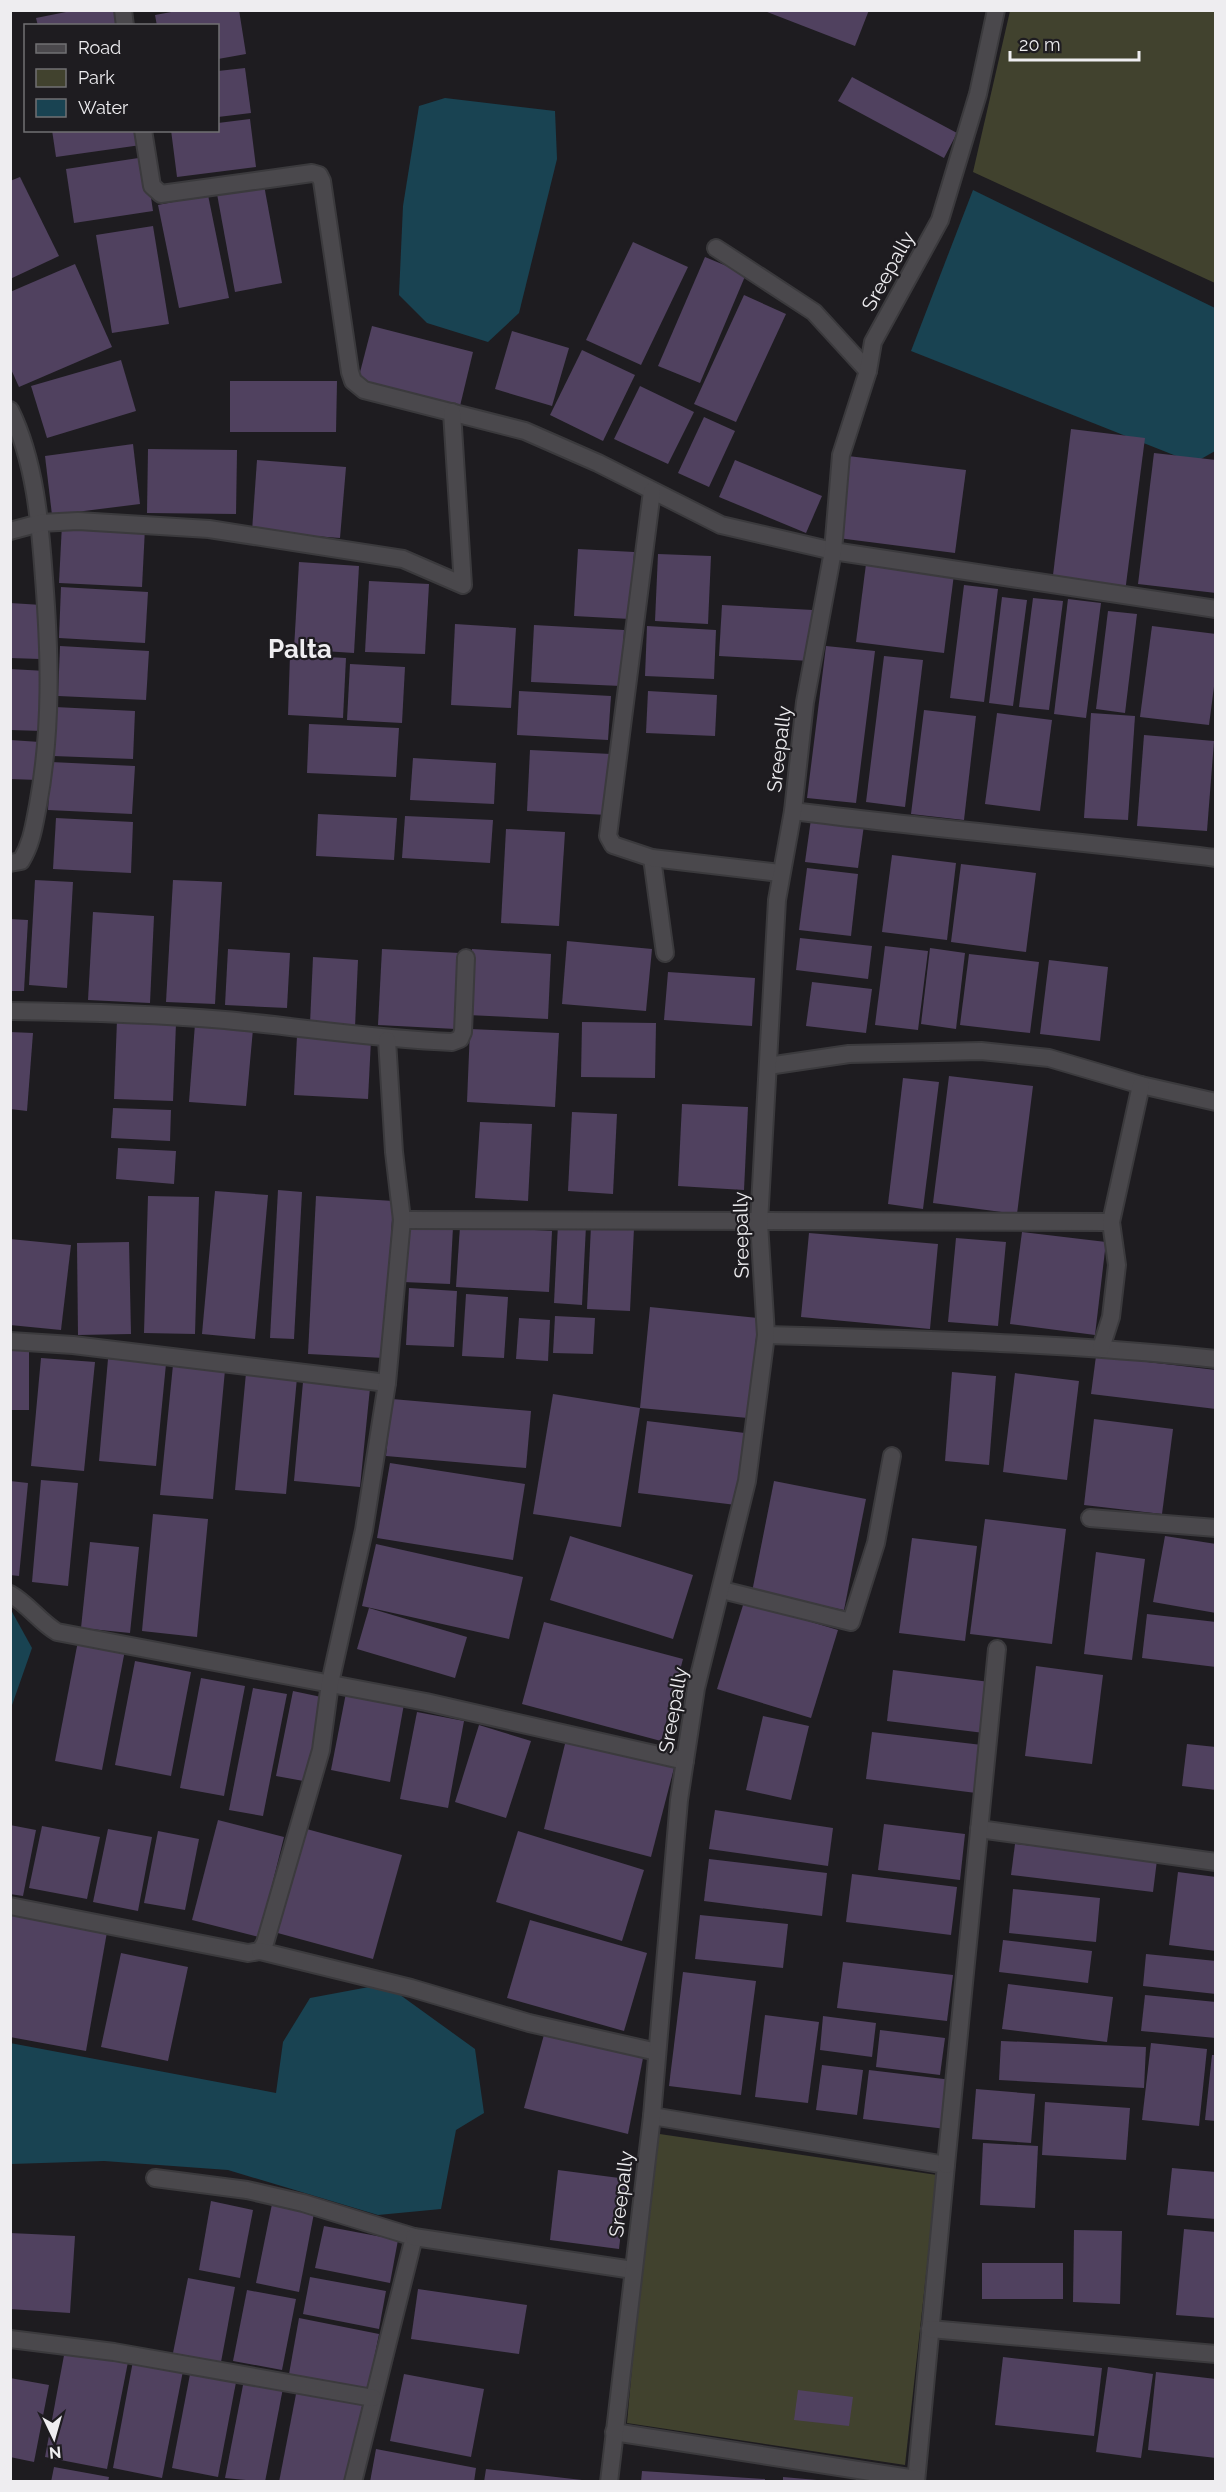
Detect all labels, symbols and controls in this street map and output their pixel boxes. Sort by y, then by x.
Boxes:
legend [24,24,219,132]
scale bar [1010,24,1139,62]
text: 20 m [1019,34,1061,55]
text: Road [78,37,121,58]
text: Park [78,67,115,88]
text: Water [78,97,129,118]
street label: Sreepally [856,227,920,315]
district label: Palta [268,634,332,664]
street label: Sreepally [762,704,796,794]
street label: Sreepally [728,1191,754,1279]
street label: Sreepally [654,1665,692,1755]
street label: Sreepally [604,2149,638,2239]
north arrow [24,2408,84,2468]
text: N [48,2442,62,2462]

